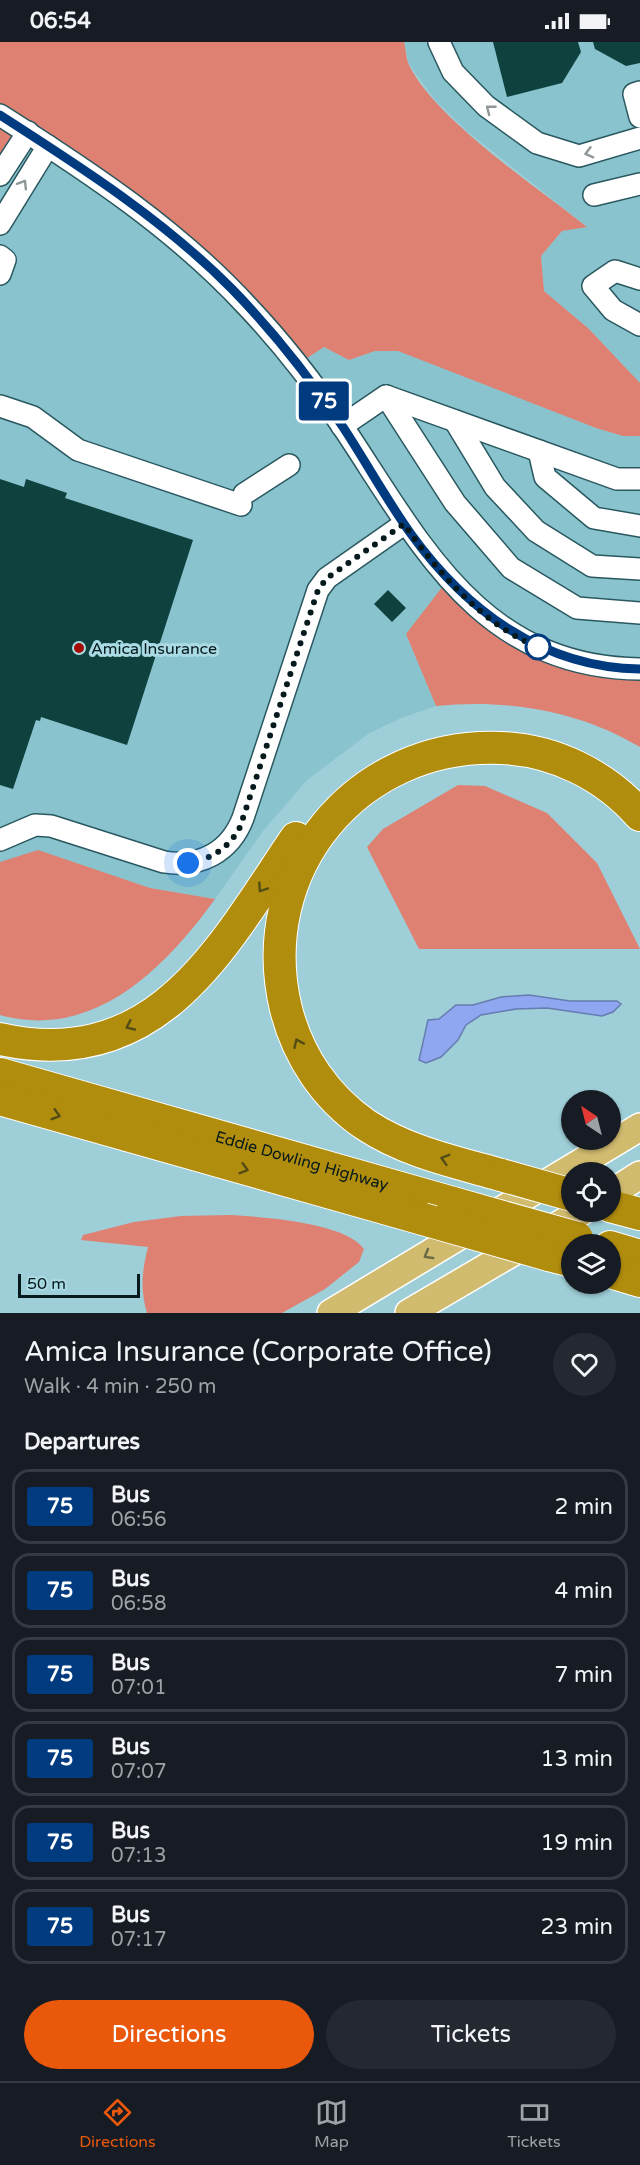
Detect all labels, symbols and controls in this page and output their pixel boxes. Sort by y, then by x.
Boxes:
text: 06:54 [30,8,91,34]
one-way arrow [486,105,497,116]
one-way arrow [584,145,594,158]
one-way arrow [16,180,27,191]
line badge: 75 [297,382,351,420]
text: 75 [311,389,337,414]
unlabelled marker [525,634,551,660]
place label: Amica Insurance [91,639,217,659]
marker: Amica Insurance [72,641,86,655]
your location [173,848,203,878]
one-way arrow [258,881,269,892]
one-way arrow [125,1019,136,1031]
one-way arrow [293,1038,305,1049]
north arrow [561,1090,621,1150]
map controls [561,1090,621,1294]
one-way arrow [50,1108,61,1120]
street label: Eddie Dowling Highway [213,1127,391,1195]
one-way arrow [440,1154,451,1166]
one-way arrow [239,1161,249,1174]
button: locate [561,1162,621,1222]
button: layers [561,1234,621,1294]
one-way arrow [424,1248,434,1259]
scale bar [18,1271,140,1298]
text: 50 m [27,1274,66,1294]
button: heart [553,1333,616,1396]
text: Amica Insurance (Corporate Office) [24,1335,492,1369]
text: Walk · 4 min · 250 m [24,1375,216,1399]
text: Departures [24,1429,140,1455]
text: Bus [111,1482,150,1508]
text: 75 [47,1494,73,1519]
text: 2 min [554,1494,613,1520]
text: 06:56 [111,1508,166,1532]
text: Bus [111,1566,150,1592]
text: 75 [47,1578,73,1603]
text: 4 min [554,1578,613,1604]
text: 06:58 [111,1592,166,1616]
text: Bus [111,1650,150,1676]
text: 75 [47,1662,73,1687]
text: 7 min [554,1662,613,1688]
text: 07:01 [111,1676,166,1700]
text: Bus [111,1734,150,1760]
text: 75 [47,1746,73,1771]
text: 13 min [541,1746,613,1772]
text: 07:07 [111,1760,166,1784]
text: Bus [111,1818,150,1844]
text: 75 [47,1830,73,1855]
text: 19 min [541,1830,613,1856]
text: 07:13 [111,1844,166,1868]
text: Bus [111,1902,150,1928]
text: 75 [47,1914,73,1939]
text: 23 min [541,1914,613,1940]
text: 07:17 [111,1928,166,1952]
button: Directions [24,2000,314,2069]
button: Tickets [326,2000,616,2069]
tab: Directions [79,2096,156,2152]
tab: Map [314,2096,349,2152]
tab: Tickets [507,2096,561,2152]

